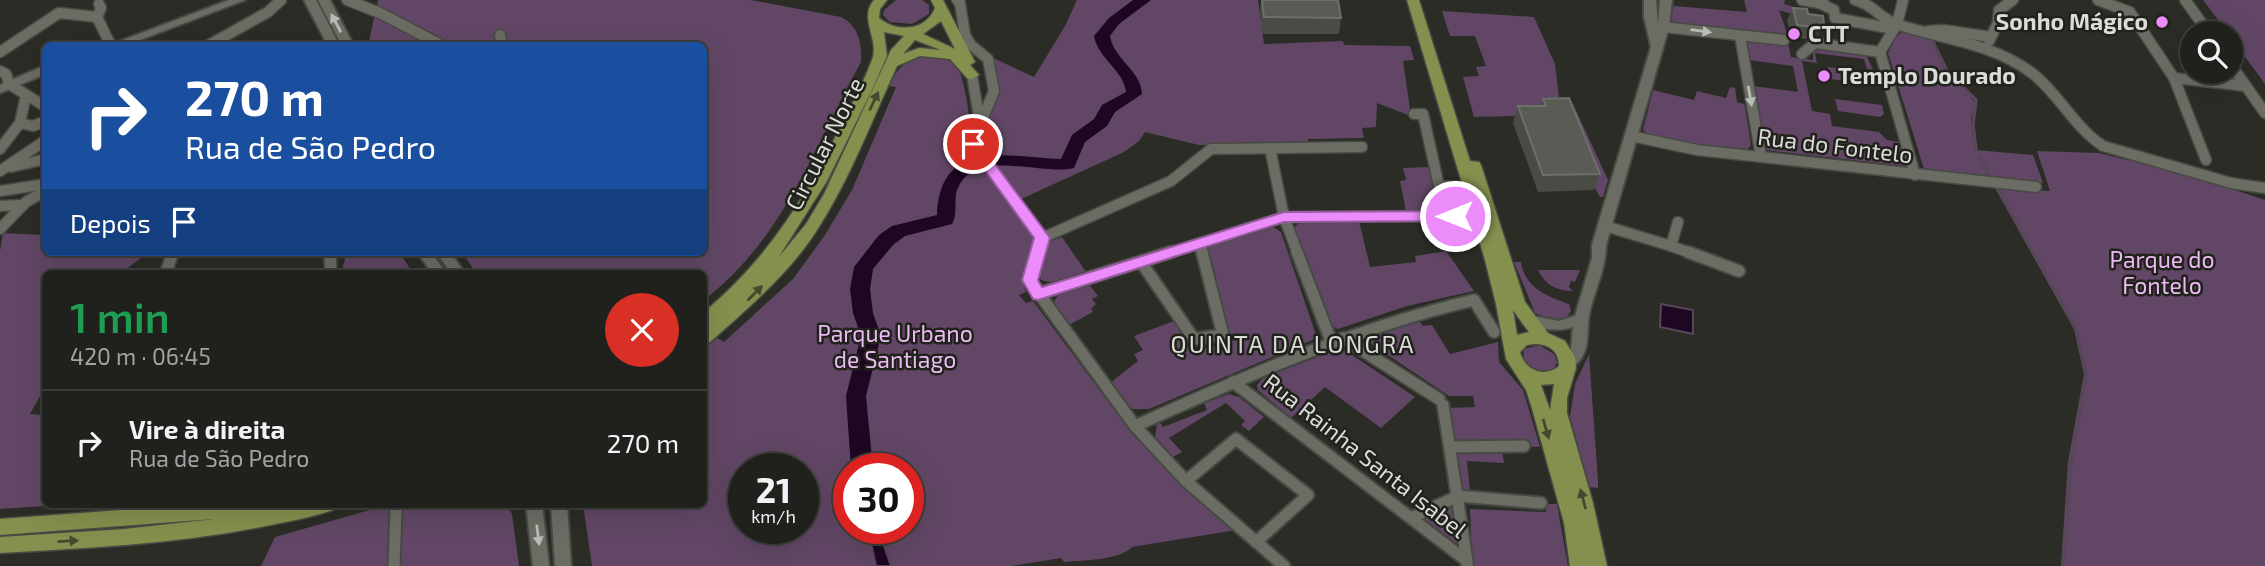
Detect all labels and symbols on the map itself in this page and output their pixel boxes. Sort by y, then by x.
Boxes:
place label: Sonho Mágico [1996,7,2148,35]
one-way arrow [331,13,342,33]
marker: Sonho Mágico [2154,14,2170,30]
place label: CTT [1808,19,1849,47]
one-way arrow [1691,26,1713,37]
marker: CTT [1786,26,1802,42]
place label: Templo Dourado [1838,61,2016,89]
marker: Templo Dourado [1816,68,1832,84]
street label: Circular Norte [779,73,870,215]
one-way arrow [1745,85,1756,107]
one-way arrow [868,91,880,111]
pin [943,114,1003,174]
street label: Rua do Fontelo [1756,122,1914,168]
position arrow [1418,179,1492,253]
park label: Parque do Fontelo [2109,245,2215,299]
one-way arrow [747,285,764,302]
park label: Parque Urbano de Santiago [817,319,973,373]
district label: QUINTA DA LONGRA [1171,329,1415,358]
street label: Rua Rainha Santa Isabel [1258,367,1473,543]
one-way arrow [1542,418,1552,439]
speed limit sign: 30 [833,453,924,544]
one-way arrow [1577,488,1587,509]
one-way arrow [532,524,543,546]
one-way arrow [57,536,79,547]

